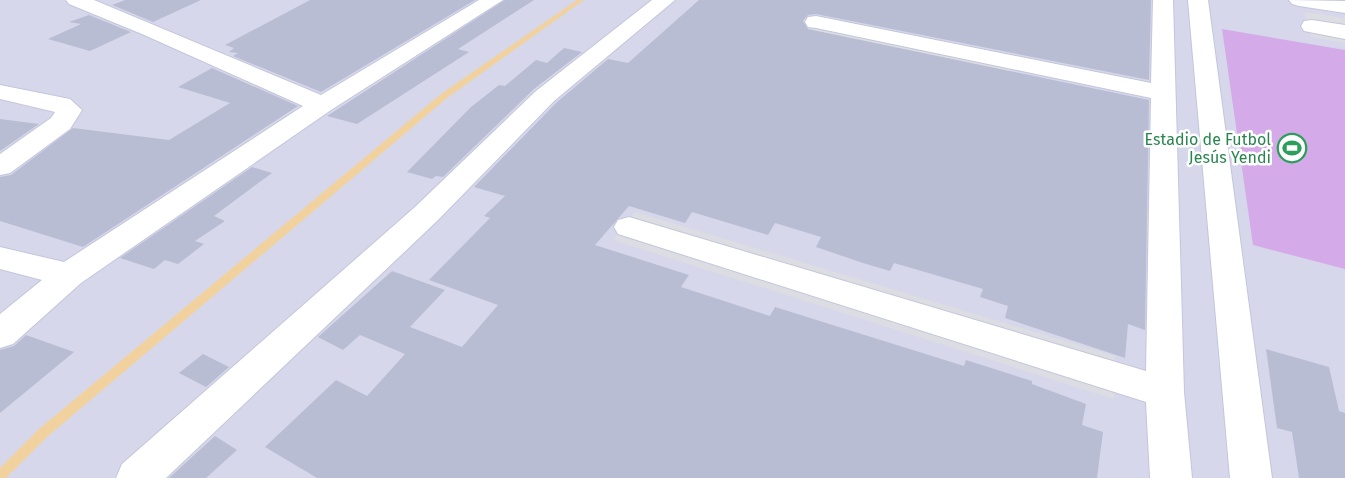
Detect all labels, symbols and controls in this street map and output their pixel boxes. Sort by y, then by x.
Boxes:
place label: Estadio de Futbol Jesús Yendi [1145,130,1271,167]
sports icon: Estadio de Futbol Jesús Yendi [1276,132,1308,164]

